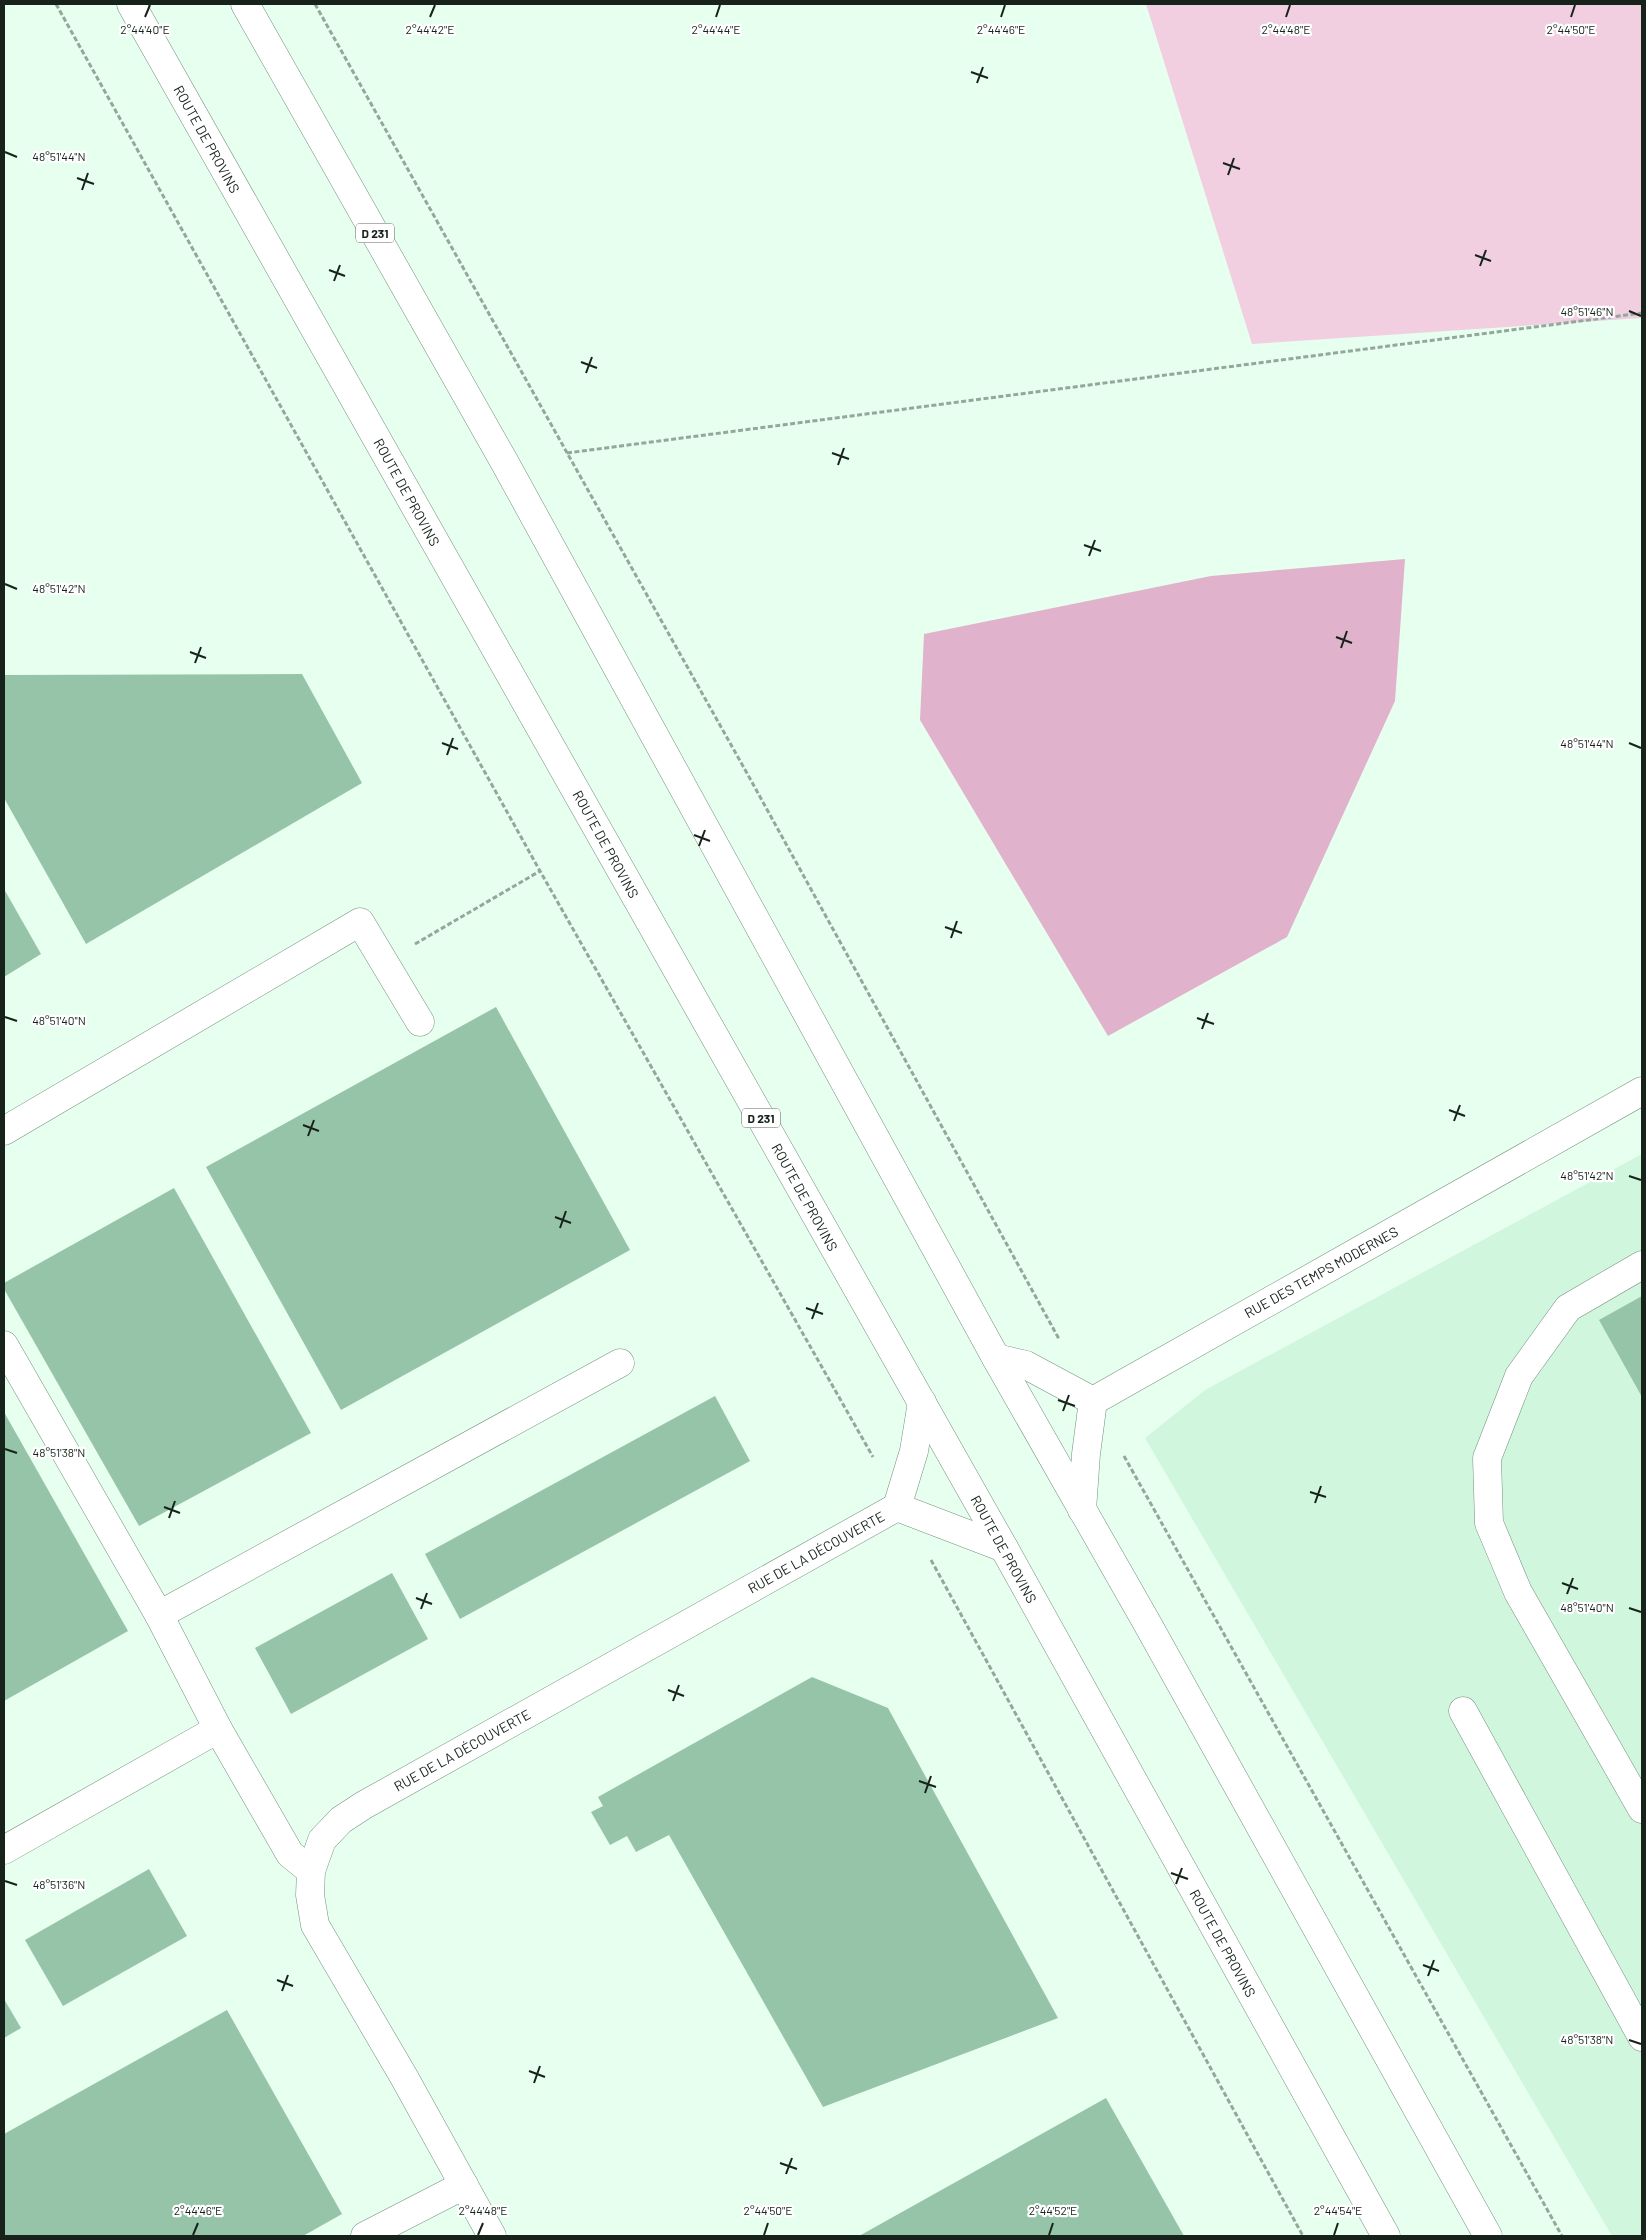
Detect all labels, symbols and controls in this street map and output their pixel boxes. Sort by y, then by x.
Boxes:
text: 2°44'40"E [120,22,170,36]
text: 2°44'42"E [406,22,454,36]
text: 2°44'44"E [692,22,740,36]
text: 2°44'46"E [977,22,1025,36]
text: 2°44'48"E [1262,22,1310,36]
text: 2°44'50"E [1547,22,1596,36]
street label: ROUTE DE PROVINS [170,82,244,196]
text: 48°51'44"N [32,149,86,163]
road number: D 231 [356,224,394,242]
text: 48°51'46"N [1560,304,1614,318]
street label: ROUTE DE PROVINS [370,435,444,549]
text: 48°51'42"N [32,581,86,595]
text: 48°51'44"N [1560,736,1614,750]
street label: ROUTE DE PROVINS [569,787,643,901]
text: 48°51'40"N [32,1013,86,1027]
road number: D 231 [742,1108,780,1128]
street label: ROUTE DE PROVINS [768,1140,842,1254]
text: 48°51'42"N [1560,1168,1614,1182]
street label: RUE DES TEMPS MODERNES [1241,1223,1401,1321]
text: 48°51'38"N [33,1445,85,1459]
street label: ROUTE DE PROVINS [967,1492,1041,1606]
street label: RUE DE LA DÉCOUVERTE [745,1507,887,1597]
text: 48°51'40"N [1560,1600,1614,1614]
street label: RUE DE LA DÉCOUVERTE [391,1705,533,1795]
text: 48°51'36"N [33,1877,85,1891]
street label: ROUTE DE PROVINS [1186,1886,1260,2000]
text: 48°51'38"N [1561,2032,1613,2046]
text: 2°44'46"E [174,2203,222,2217]
text: 2°44'48"E [459,2203,507,2217]
text: 2°44'50"E [744,2203,793,2217]
text: 2°44'52"E [1029,2203,1077,2217]
text: 2°44'54"E [1314,2203,1362,2217]

